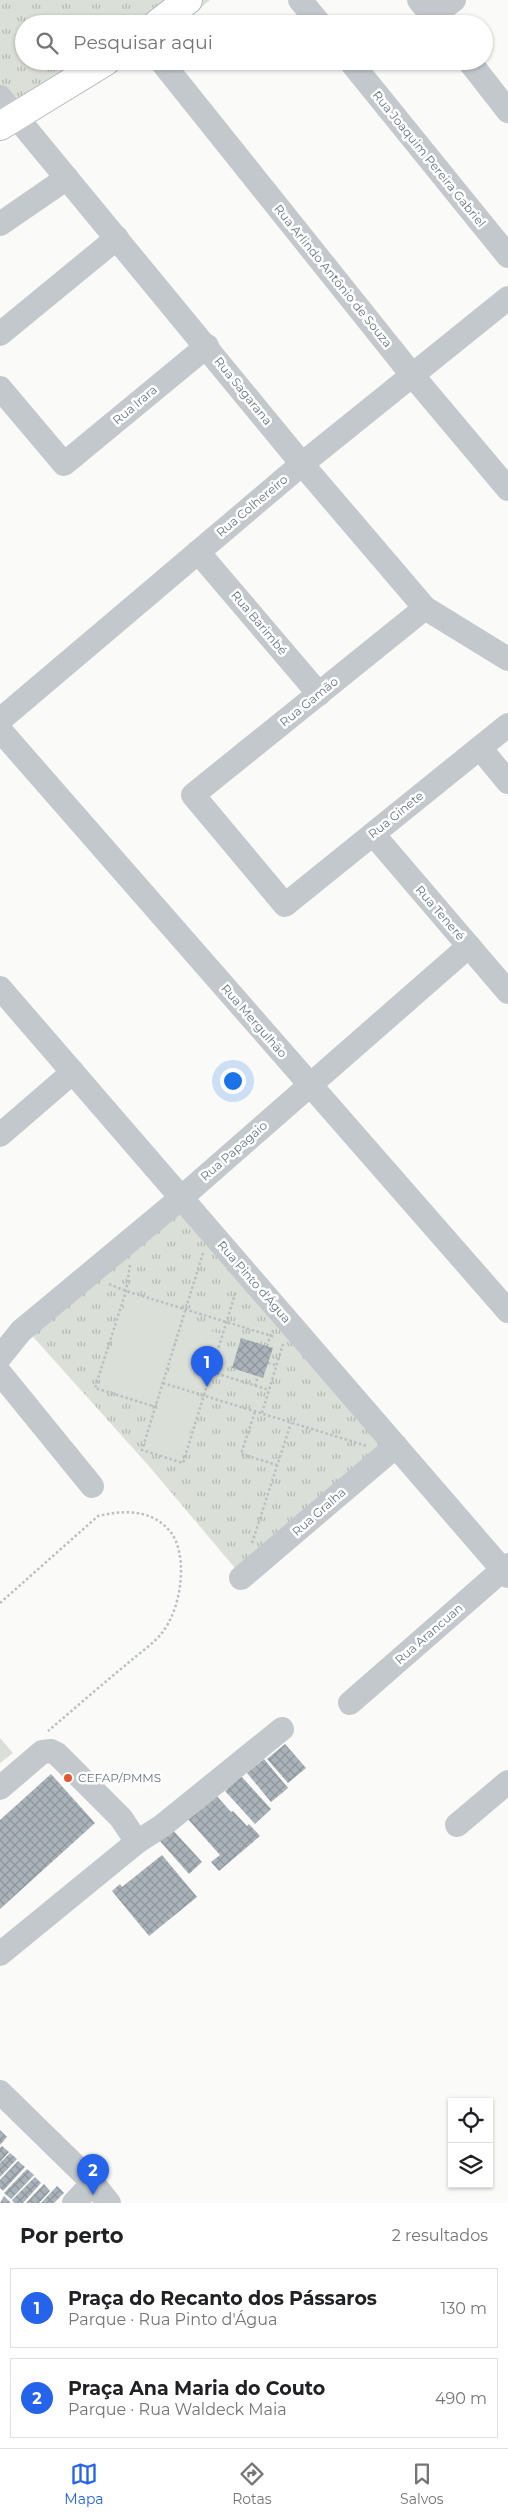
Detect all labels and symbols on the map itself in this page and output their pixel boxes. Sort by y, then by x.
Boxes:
street label: Rua Joaquim Pereira Gabriel [370,87,489,230]
street label: Rua Arlindo Antônio de Souza [271,201,396,350]
street label: Rua Sagarana [211,354,275,428]
street label: Rua Irara [109,382,160,428]
street label: Rua Colhereiro [213,471,290,540]
street label: Rua Barimbé [228,588,291,658]
street label: Rua Gamão [277,674,341,730]
street label: Rua Ginete [365,788,426,841]
street label: Rua Teneré [413,882,468,943]
street label: Rua Mergulhão [218,981,290,1061]
your location [220,1068,246,1094]
street label: Rua Papagaio [197,1118,270,1184]
street label: Rua Pinto d'Água [215,1237,294,1326]
pin: 1 [191,1346,223,1387]
street label: Rua Gralha [289,1484,349,1539]
street label: Rua Arancuan [392,1600,466,1667]
place label: CEFAP/PMMS [78,1770,161,1785]
marker: CEFAP/PMMS [62,1772,74,1784]
pin: 2 [77,2154,109,2195]

